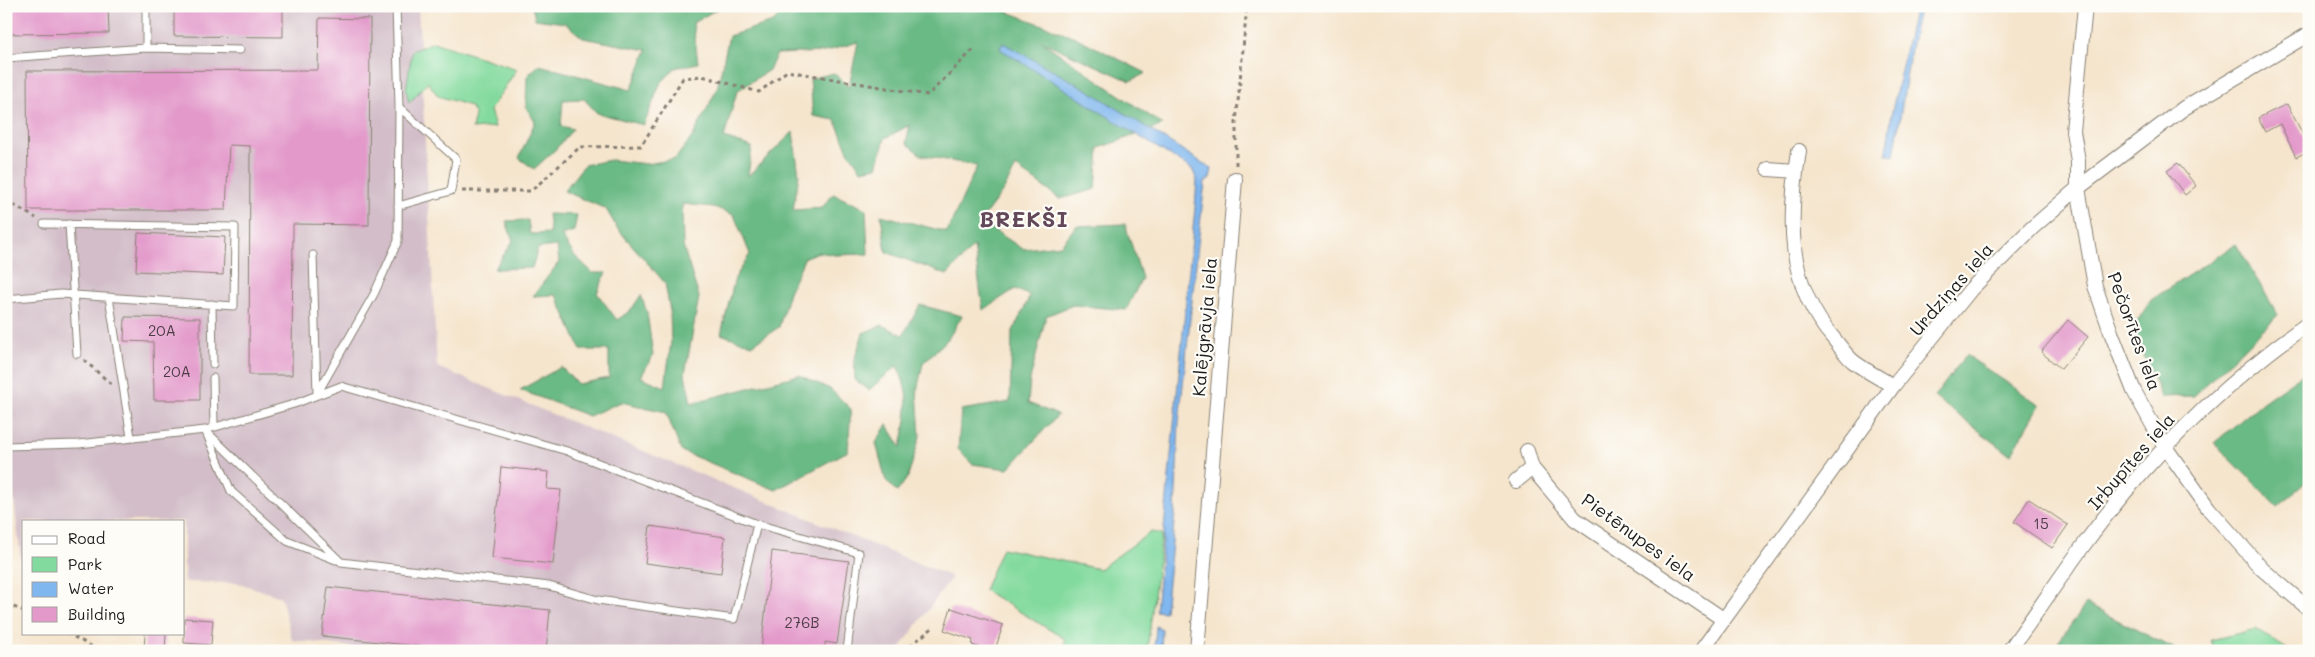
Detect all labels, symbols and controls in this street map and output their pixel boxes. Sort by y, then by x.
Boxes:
district label: BREKŠI [979,204,1069,233]
street label: Urdziņas iela [1904,237,1998,341]
street label: Kalējgrāvja iela [1186,256,1222,398]
street label: Pečorītes iela [2103,269,2167,393]
house number: 20A [148,320,176,340]
house number: 20A [163,361,191,381]
street label: Irbupītes iela [2082,407,2180,515]
street label: Pietēnupes iela [1577,487,1701,587]
house number: 15 [2033,513,2049,533]
legend [22,520,185,634]
text: Road [68,528,105,548]
text: Park [68,554,102,574]
text: Water [68,578,114,598]
text: Building [68,604,125,624]
house number: 276B [784,612,820,632]

